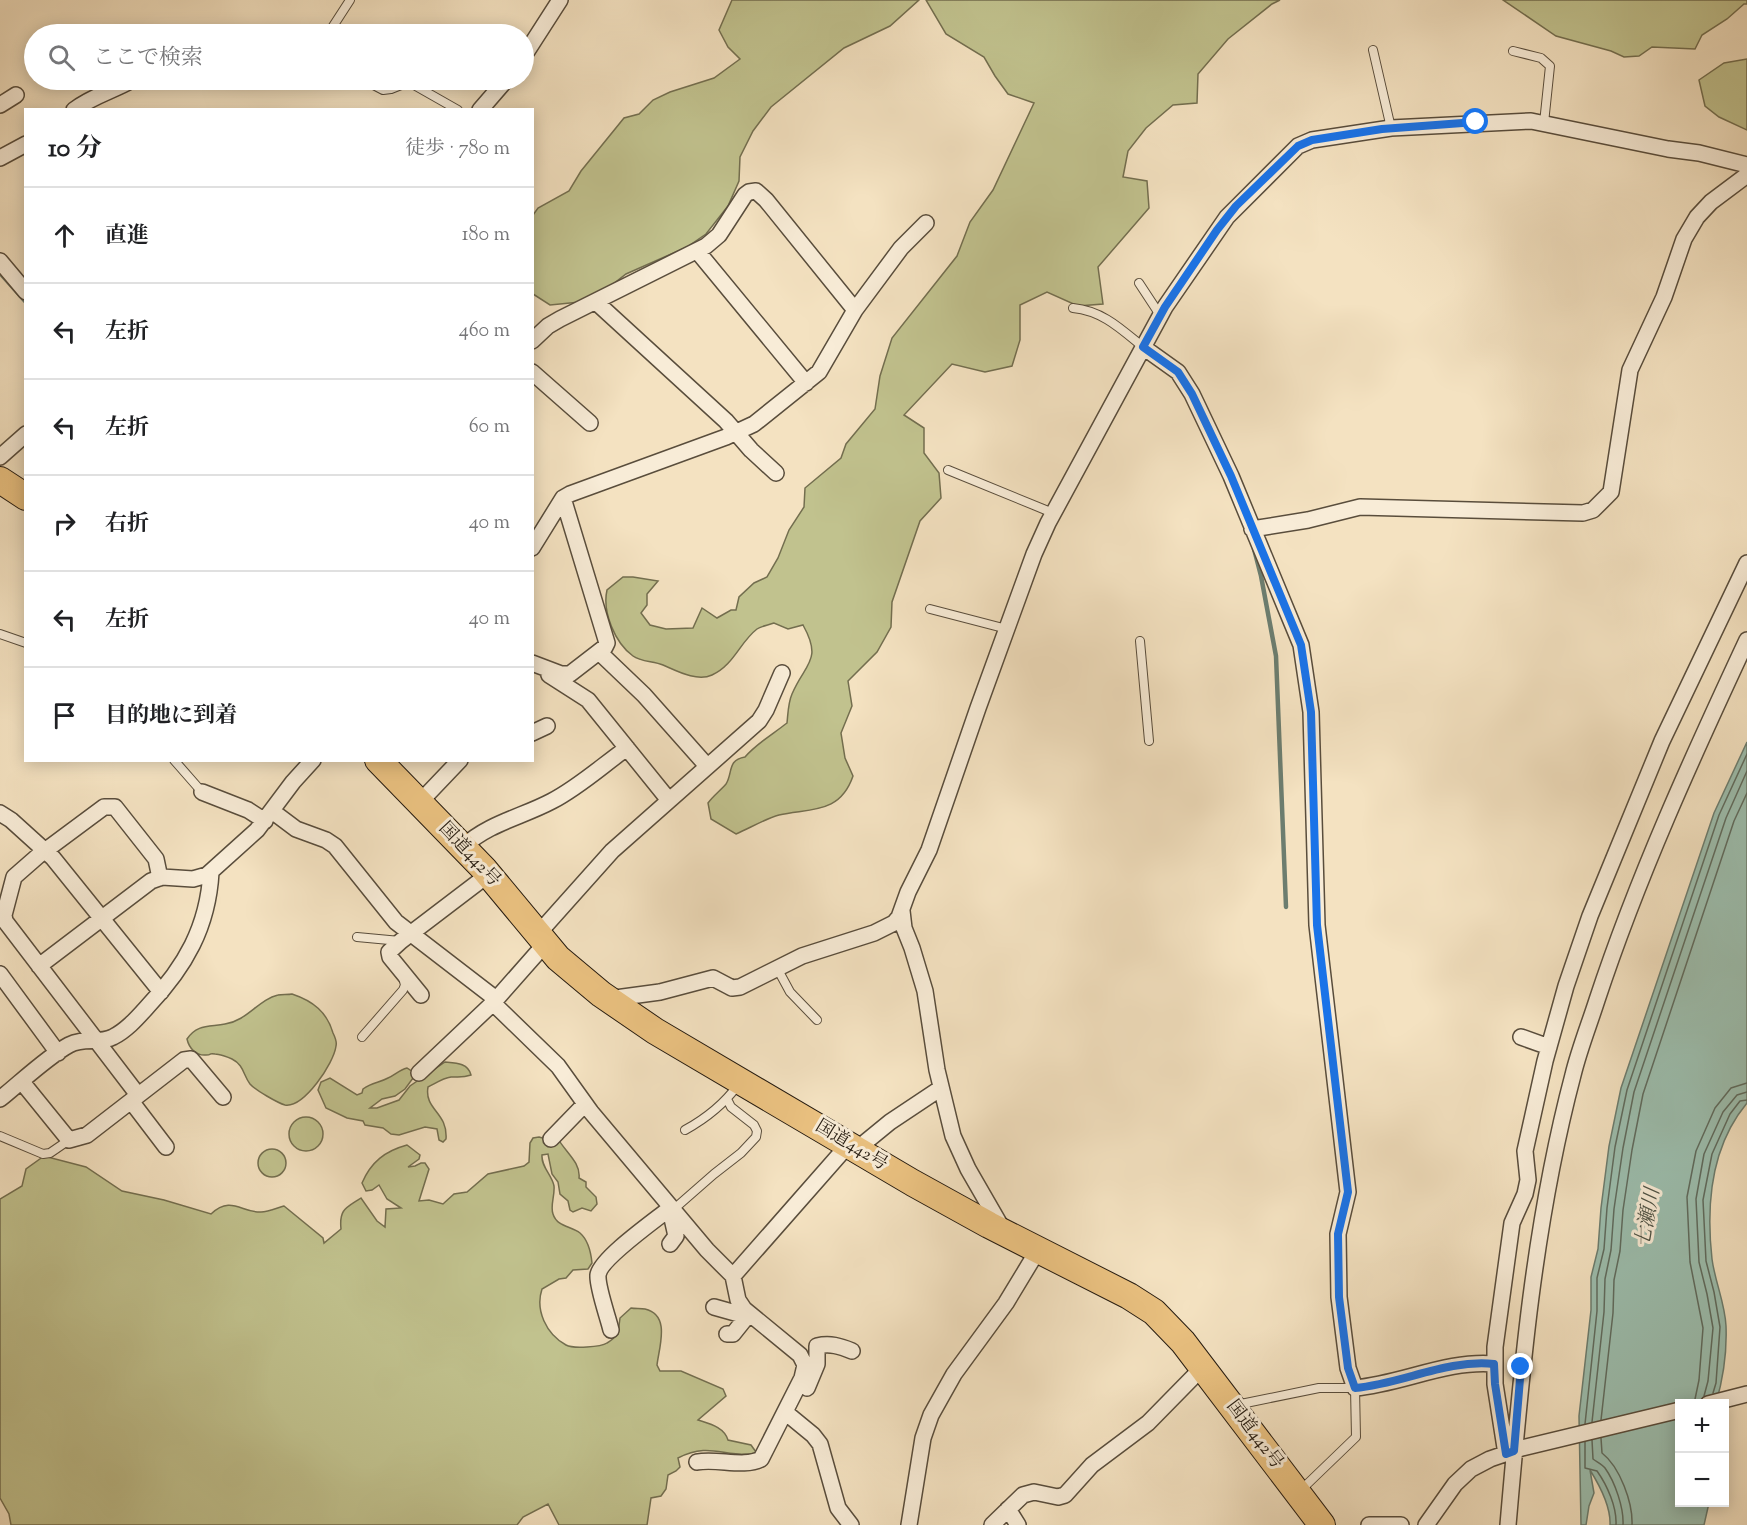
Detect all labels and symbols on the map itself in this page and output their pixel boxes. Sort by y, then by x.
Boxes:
route start [1462,108,1488,134]
street label: 国道442号 [432,817,506,893]
street label: 国道442号 [810,1114,892,1178]
water label: 七瀬川 [1630,1184,1669,1250]
route end [1507,1353,1533,1379]
street label: 国道442号 [1219,1395,1289,1475]

